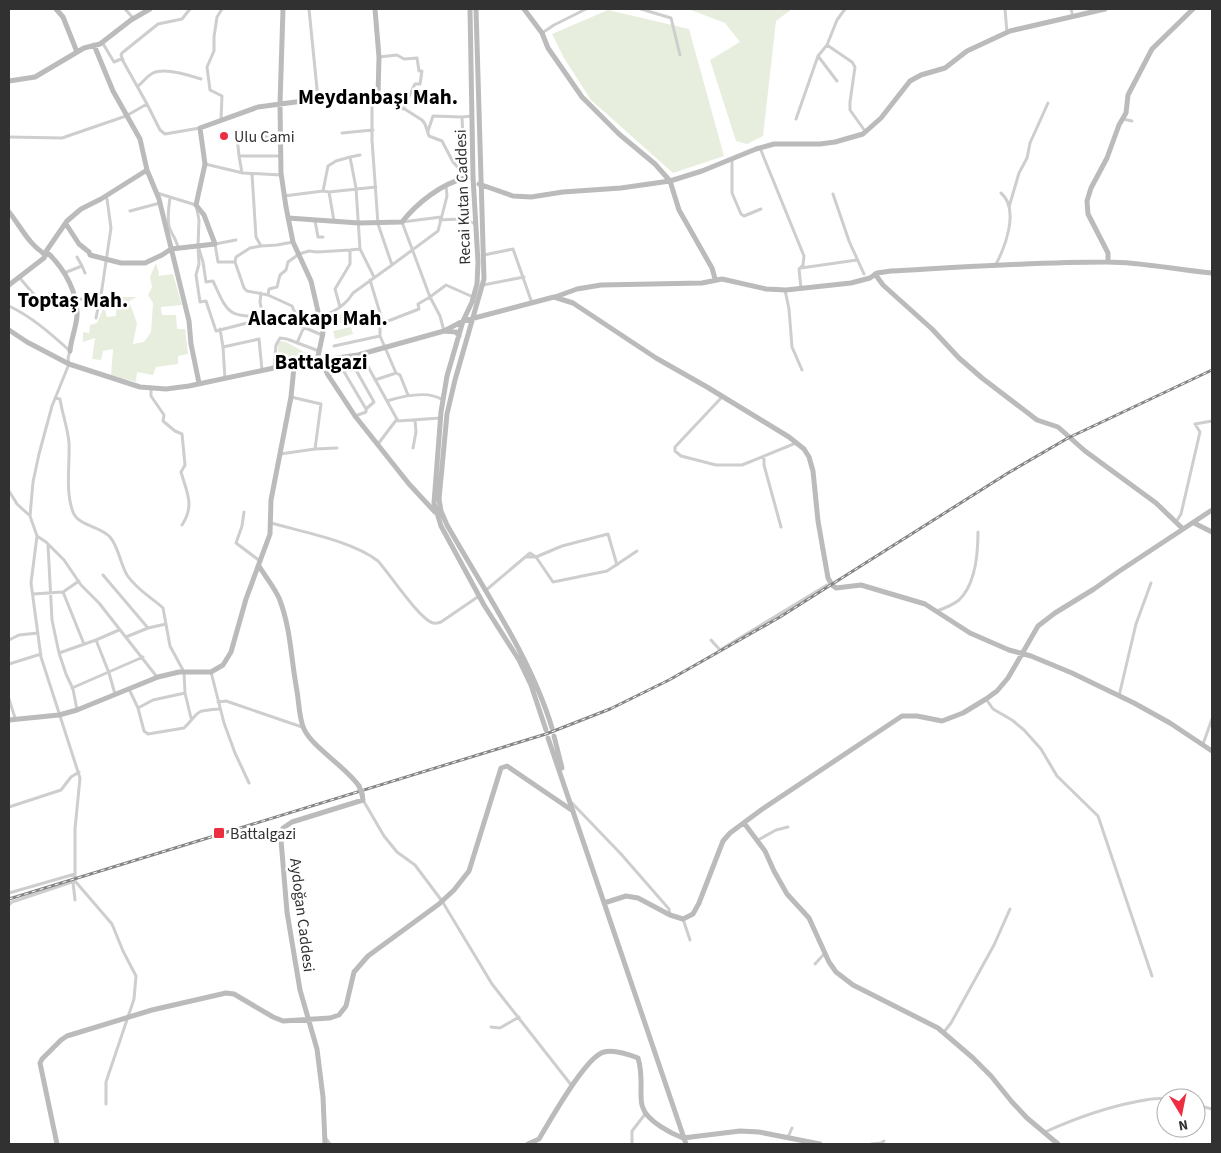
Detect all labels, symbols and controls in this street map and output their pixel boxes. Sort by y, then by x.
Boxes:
district label: Meydanbaşı Mah. [298,82,458,112]
place label: Ulu Cami [234,126,295,148]
street label: Recai Kutan Caddesi [450,129,476,265]
marker: Ulu Cami [218,130,230,142]
district label: Toptaş Mah. [18,285,128,315]
district label: Alacakapı Mah. [247,303,388,333]
district label: Battalgazi [274,347,368,377]
place label: Battalgazi [230,823,296,845]
marker: Battalgazi [212,826,226,840]
street label: Aydoğan Caddesi [284,857,320,973]
north arrow [1156,1088,1206,1138]
text: N [1177,1114,1189,1135]

